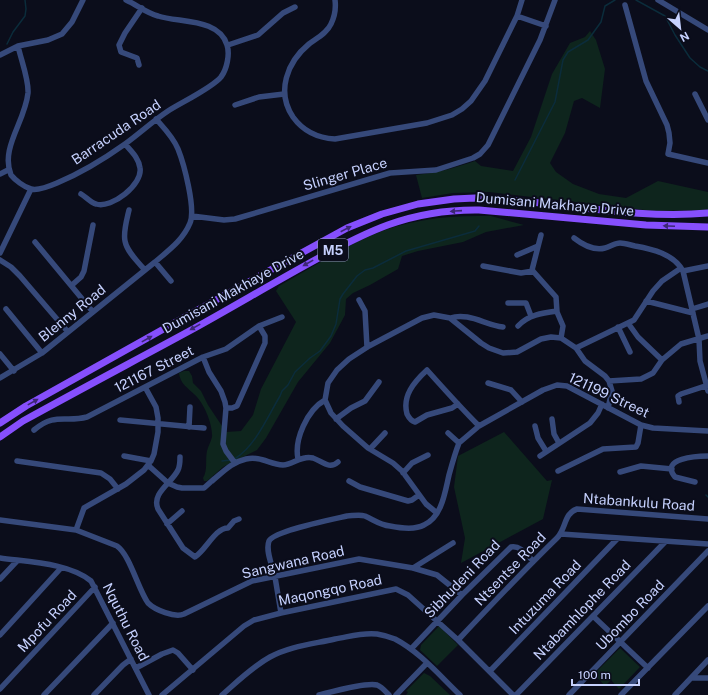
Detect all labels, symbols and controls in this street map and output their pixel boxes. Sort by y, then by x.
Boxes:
north arrow [660,8,700,48]
text: N [678,30,691,44]
street label: Barracuda Road [68,96,164,168]
street label: Slinger Place [301,154,389,194]
street label: Dumisani Makhaye Drive [475,189,635,219]
one-way arrow [450,207,462,214]
one-way arrow [663,223,675,230]
one-way arrow [341,226,352,232]
road number: M5 [318,239,348,261]
street label: Dumisani Makhaye Drive [160,245,306,337]
one-way arrow [303,260,314,267]
street label: Blenny Road [35,281,109,345]
one-way arrow [189,324,201,331]
one-way arrow [141,336,153,343]
street label: 121167 Street [112,342,196,396]
street label: 121199 Street [566,369,652,421]
one-way arrow [27,399,39,406]
street label: Ntabankulu Road [582,490,696,514]
street label: Ntsentse Road [471,529,549,609]
street label: Sibhudeni Road [421,537,503,621]
street label: Sangwana Road [240,542,346,582]
street label: Intuzuma Road [506,557,584,637]
street label: Ntabamhlophe Road [530,557,634,663]
street label: Maqongqo Road [277,571,383,609]
street label: Ubombo Road [593,577,667,653]
street label: Nquthu Road [100,580,152,664]
street label: Mpofu Road [14,587,80,655]
scale bar [572,661,639,687]
text: 100 m [578,668,611,682]

